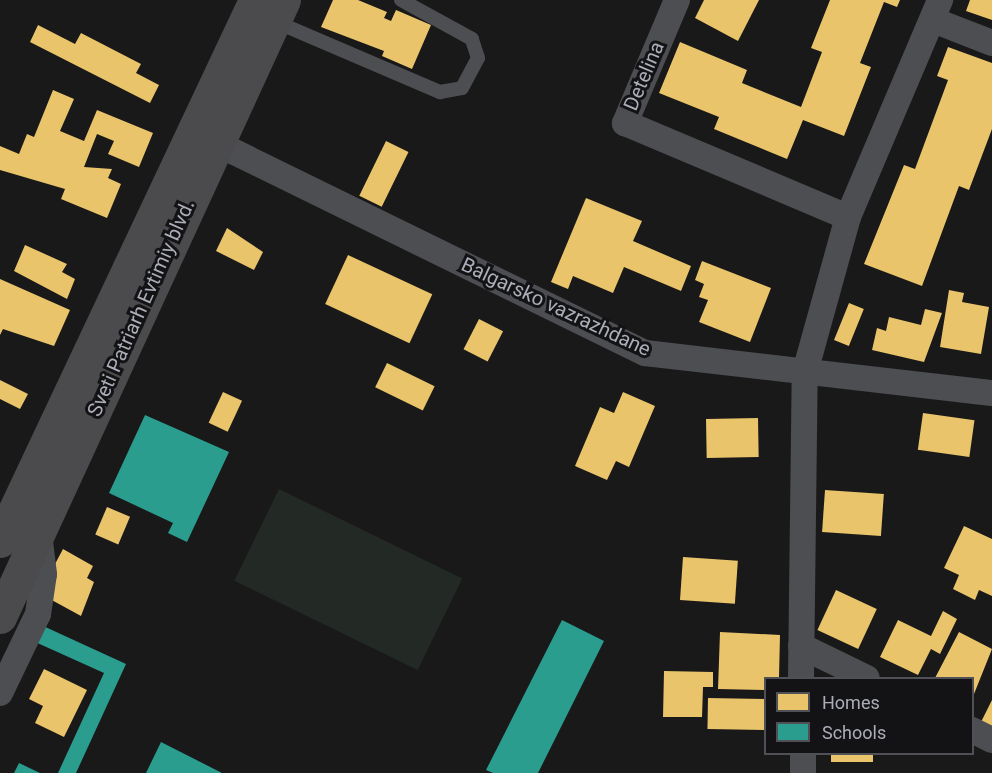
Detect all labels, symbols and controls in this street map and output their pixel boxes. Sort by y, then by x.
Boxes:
street label: Detelina [619,38,669,114]
street label: Sveti Patriarh Evtimiy blvd. [82,196,200,420]
street label: Balgarsko vazrazhdane [457,253,655,361]
legend [764,677,974,755]
text: Homes [822,692,880,713]
text: Schools [822,722,886,743]

